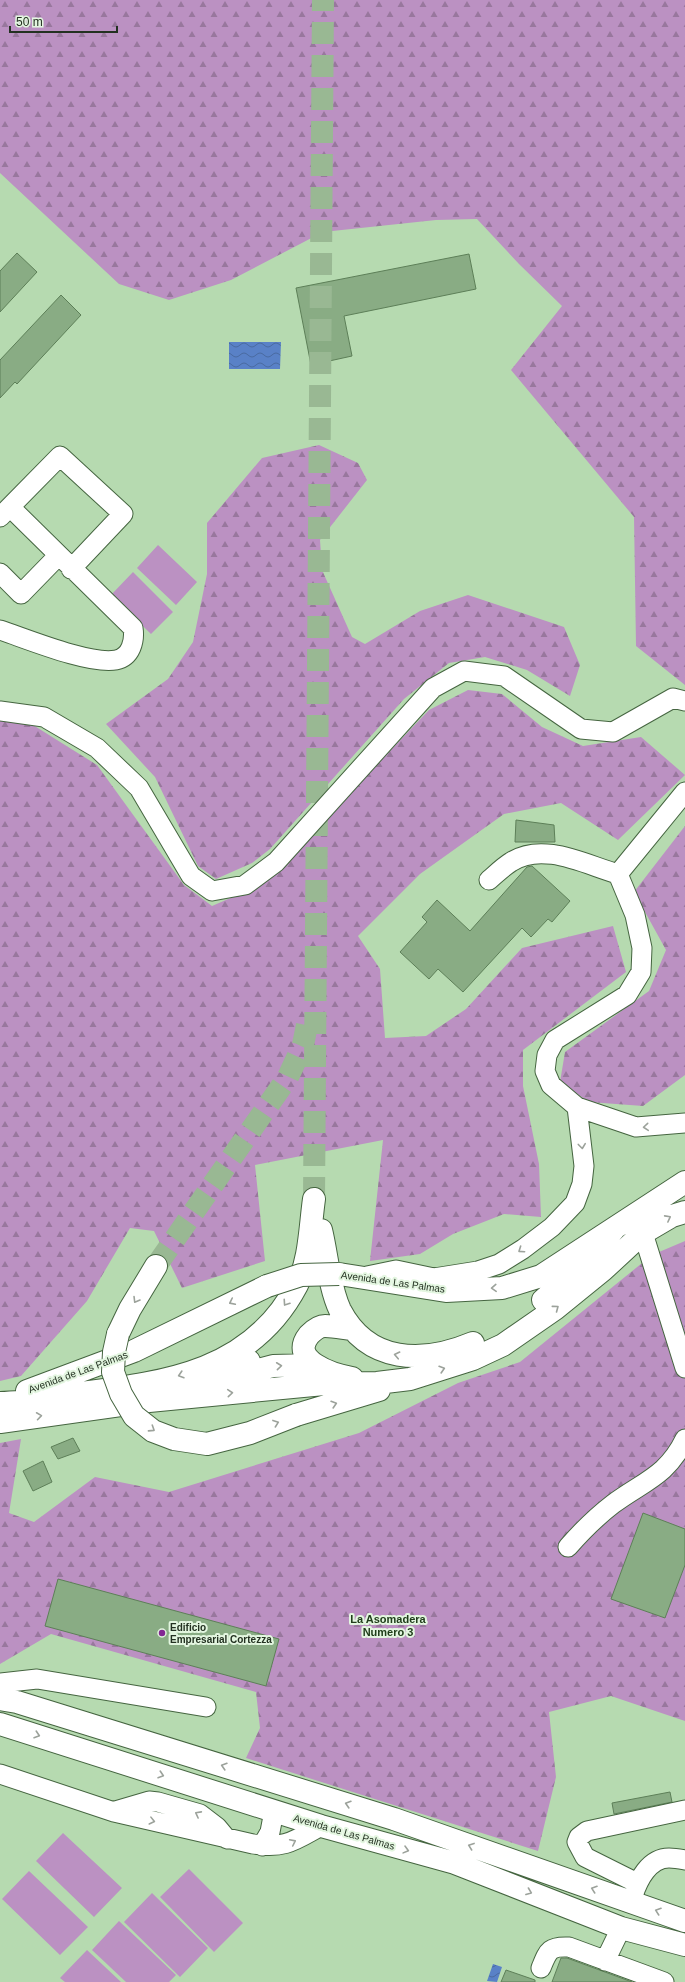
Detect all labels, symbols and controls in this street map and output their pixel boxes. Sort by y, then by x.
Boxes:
scale bar [10,8,117,34]
text: 50 m [16,15,43,29]
one-way arrow [643,1122,649,1131]
one-way arrow [577,1143,586,1149]
one-way arrow [664,1216,671,1223]
one-way arrow [519,1245,526,1252]
street label: Avenida de Las Palmas [340,1269,446,1295]
one-way arrow [491,1284,497,1292]
one-way arrow [133,1296,140,1303]
one-way arrow [229,1297,236,1305]
one-way arrow [283,1299,291,1306]
one-way arrow [551,1306,558,1313]
street label: Avenida de Las Palmas [27,1349,129,1395]
one-way arrow [394,1351,401,1359]
one-way arrow [276,1361,282,1370]
one-way arrow [439,1365,446,1374]
one-way arrow [178,1370,185,1379]
one-way arrow [227,1389,233,1398]
one-way arrow [330,1400,337,1409]
one-way arrow [36,1412,42,1421]
one-way arrow [272,1420,279,1428]
one-way arrow [148,1424,155,1432]
district label: La Asomadera Numero 3 [350,1613,427,1638]
place label: Edificio Empresarial Cortezza [170,1622,272,1645]
marker: Edificio Empresarial Cortezza [157,1628,167,1638]
one-way arrow [33,1730,40,1739]
one-way arrow [221,1762,228,1771]
one-way arrow [157,1770,164,1779]
one-way arrow [345,1800,352,1809]
one-way arrow [195,1811,202,1819]
street label: Avenida de Las Palmas [292,1812,396,1852]
one-way arrow [148,1816,155,1824]
one-way arrow [289,1839,296,1846]
one-way arrow [468,1843,475,1851]
one-way arrow [403,1845,409,1853]
one-way arrow [591,1885,598,1894]
one-way arrow [525,1887,532,1895]
one-way arrow [655,1908,662,1916]

